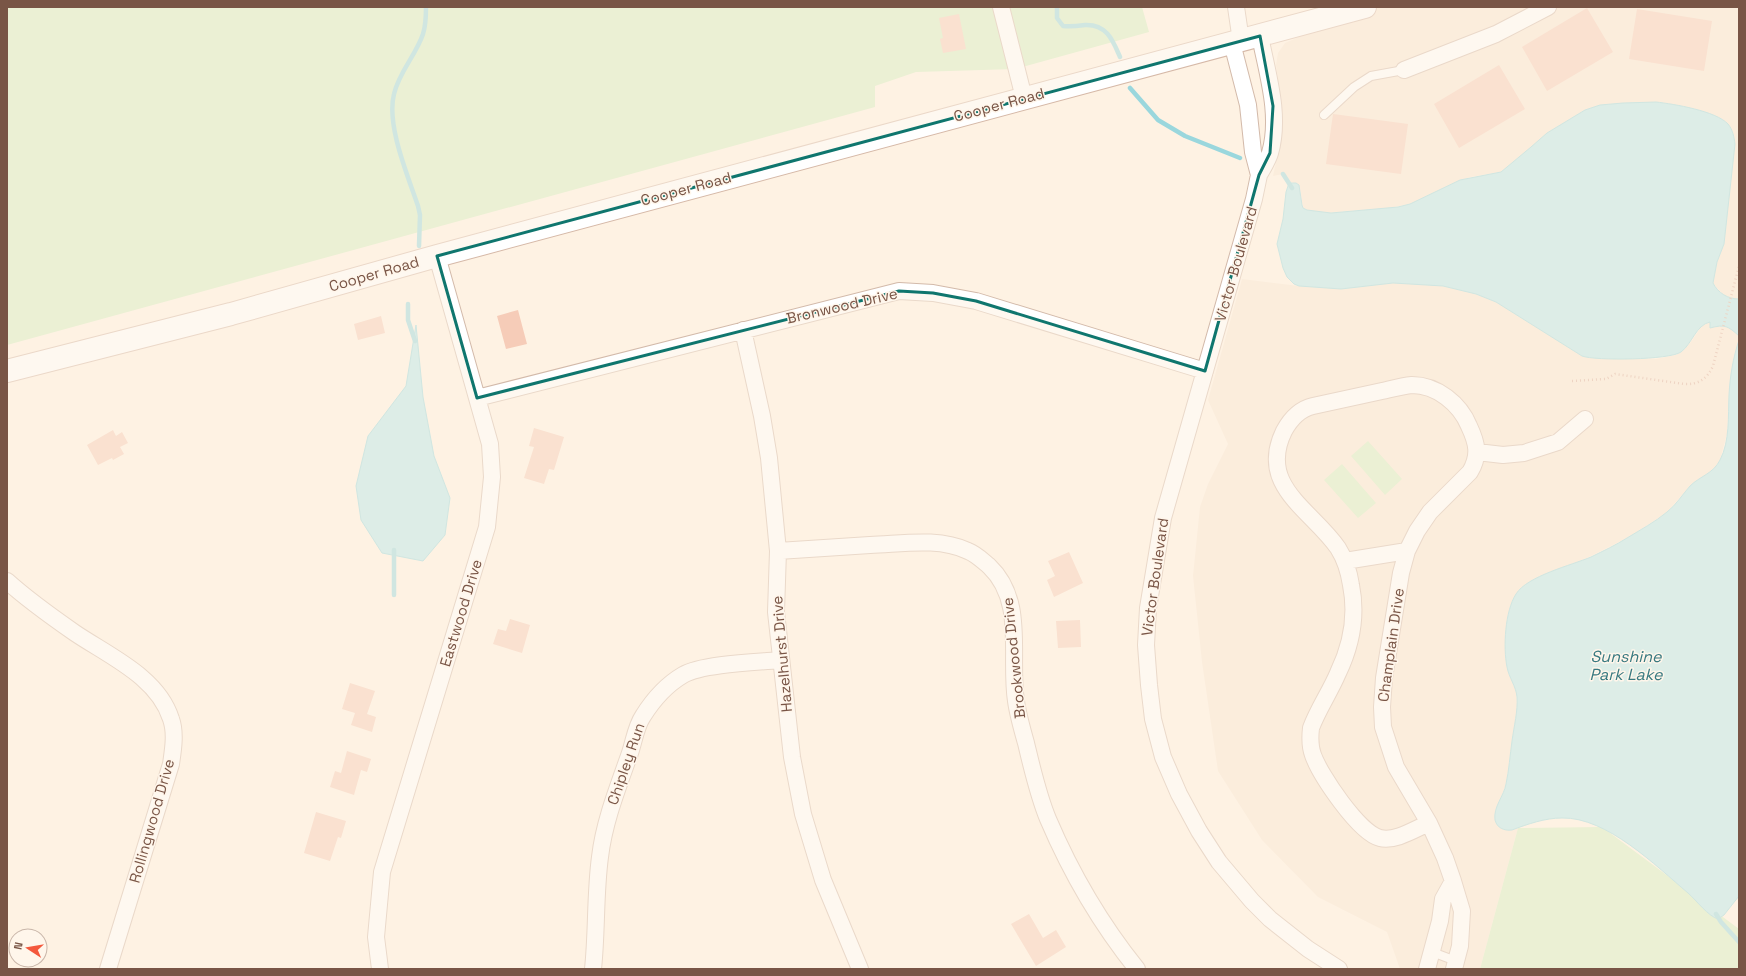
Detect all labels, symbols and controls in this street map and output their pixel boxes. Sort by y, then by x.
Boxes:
street label: Cooper Road [951,83,1046,126]
street label: Cooper Road [638,167,733,210]
street label: Victor Boulevard [1210,204,1261,324]
street label: Cooper Road [327,252,421,295]
street label: Bronwood Drive [784,283,899,328]
street label: Victor Boulevard [1137,517,1172,637]
street label: Eastwood Drive [435,557,486,669]
street label: Champlain Drive [1373,587,1408,703]
street label: Hazelhurst Drive [767,595,796,713]
street label: Brookwood Drive [998,596,1029,720]
water label: Sunshine Park Lake [1590,646,1663,685]
street label: Chipley Run [603,720,648,807]
street label: Rollingwood Drive [125,756,178,885]
north arrow [8,928,48,968]
text: N [11,941,26,951]

